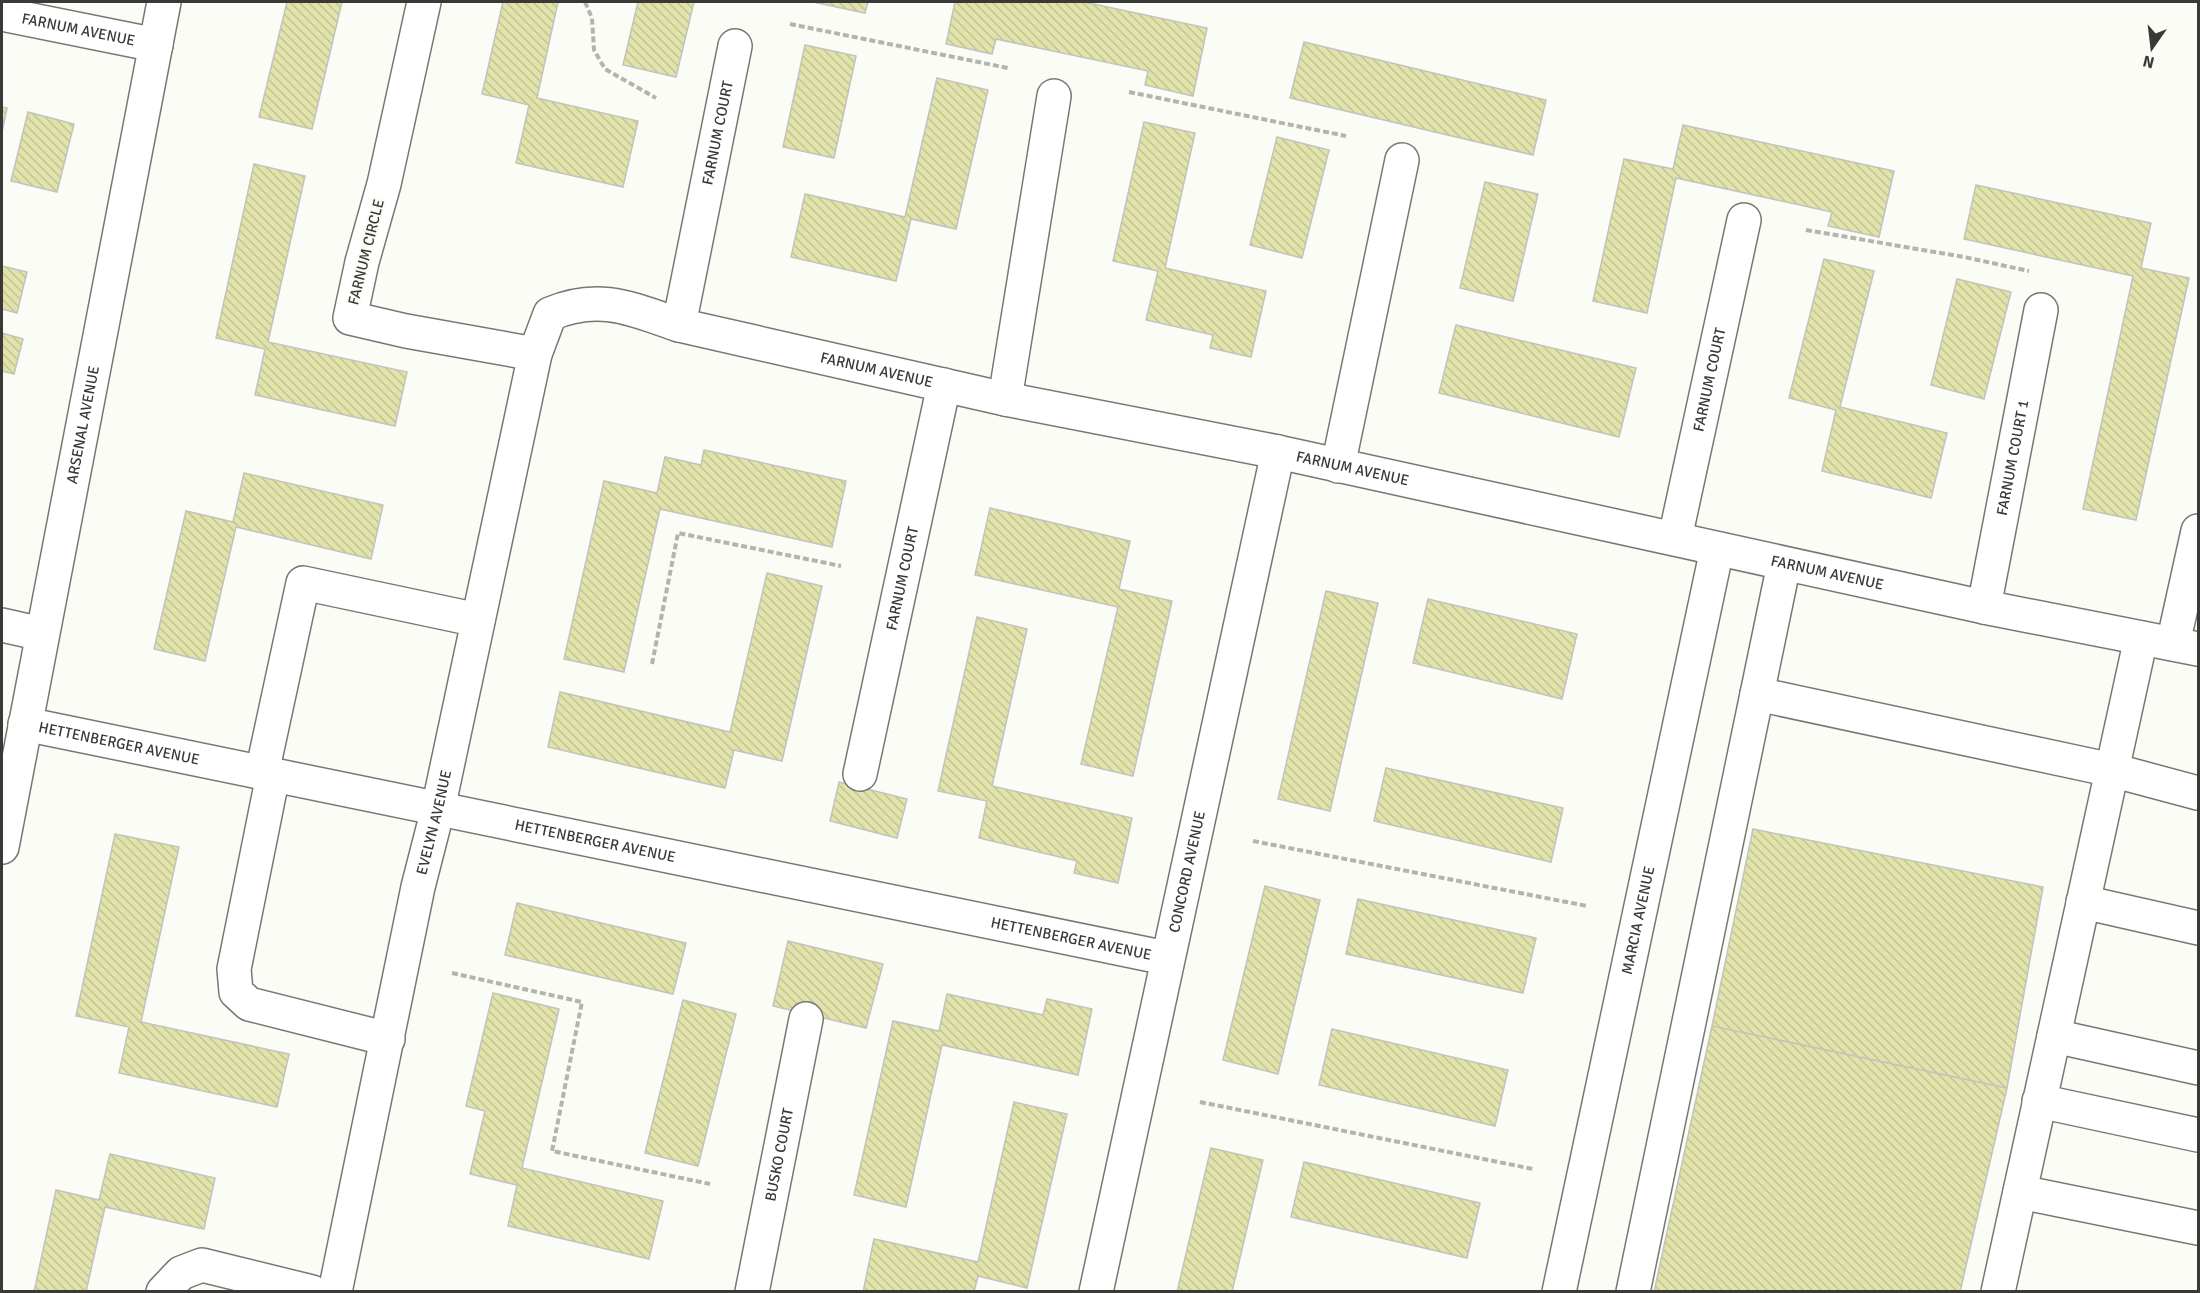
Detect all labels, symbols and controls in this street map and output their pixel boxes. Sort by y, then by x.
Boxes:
street label: FARNUM AVENUE [20,9,137,50]
north arrow [2122,18,2182,78]
text: N [2141,51,2156,73]
street label: FARNUM COURT [698,79,737,186]
street label: FARNUM CIRCLE [344,197,388,307]
street label: FARNUM COURT [1689,325,1729,433]
street label: FARNUM AVENUE [819,348,935,391]
street label: ARSENAL AVENUE [63,364,103,485]
street label: FARNUM COURT 1 [1993,398,2033,517]
street label: FARNUM AVENUE [1294,447,1411,489]
street label: FARNUM COURT [882,524,922,632]
street label: FARNUM AVENUE [1769,551,1885,594]
street label: HETTENBERGER AVENUE [37,718,201,769]
street label: EVELYN AVENUE [412,768,455,877]
street label: CONCORD AVENUE [1165,809,1209,934]
street label: HETTENBERGER AVENUE [513,816,677,866]
street label: MARCIA AVENUE [1618,864,1658,976]
street label: HETTENBERGER AVENUE [989,913,1153,964]
street label: BUSKO COURT [761,1106,797,1203]

